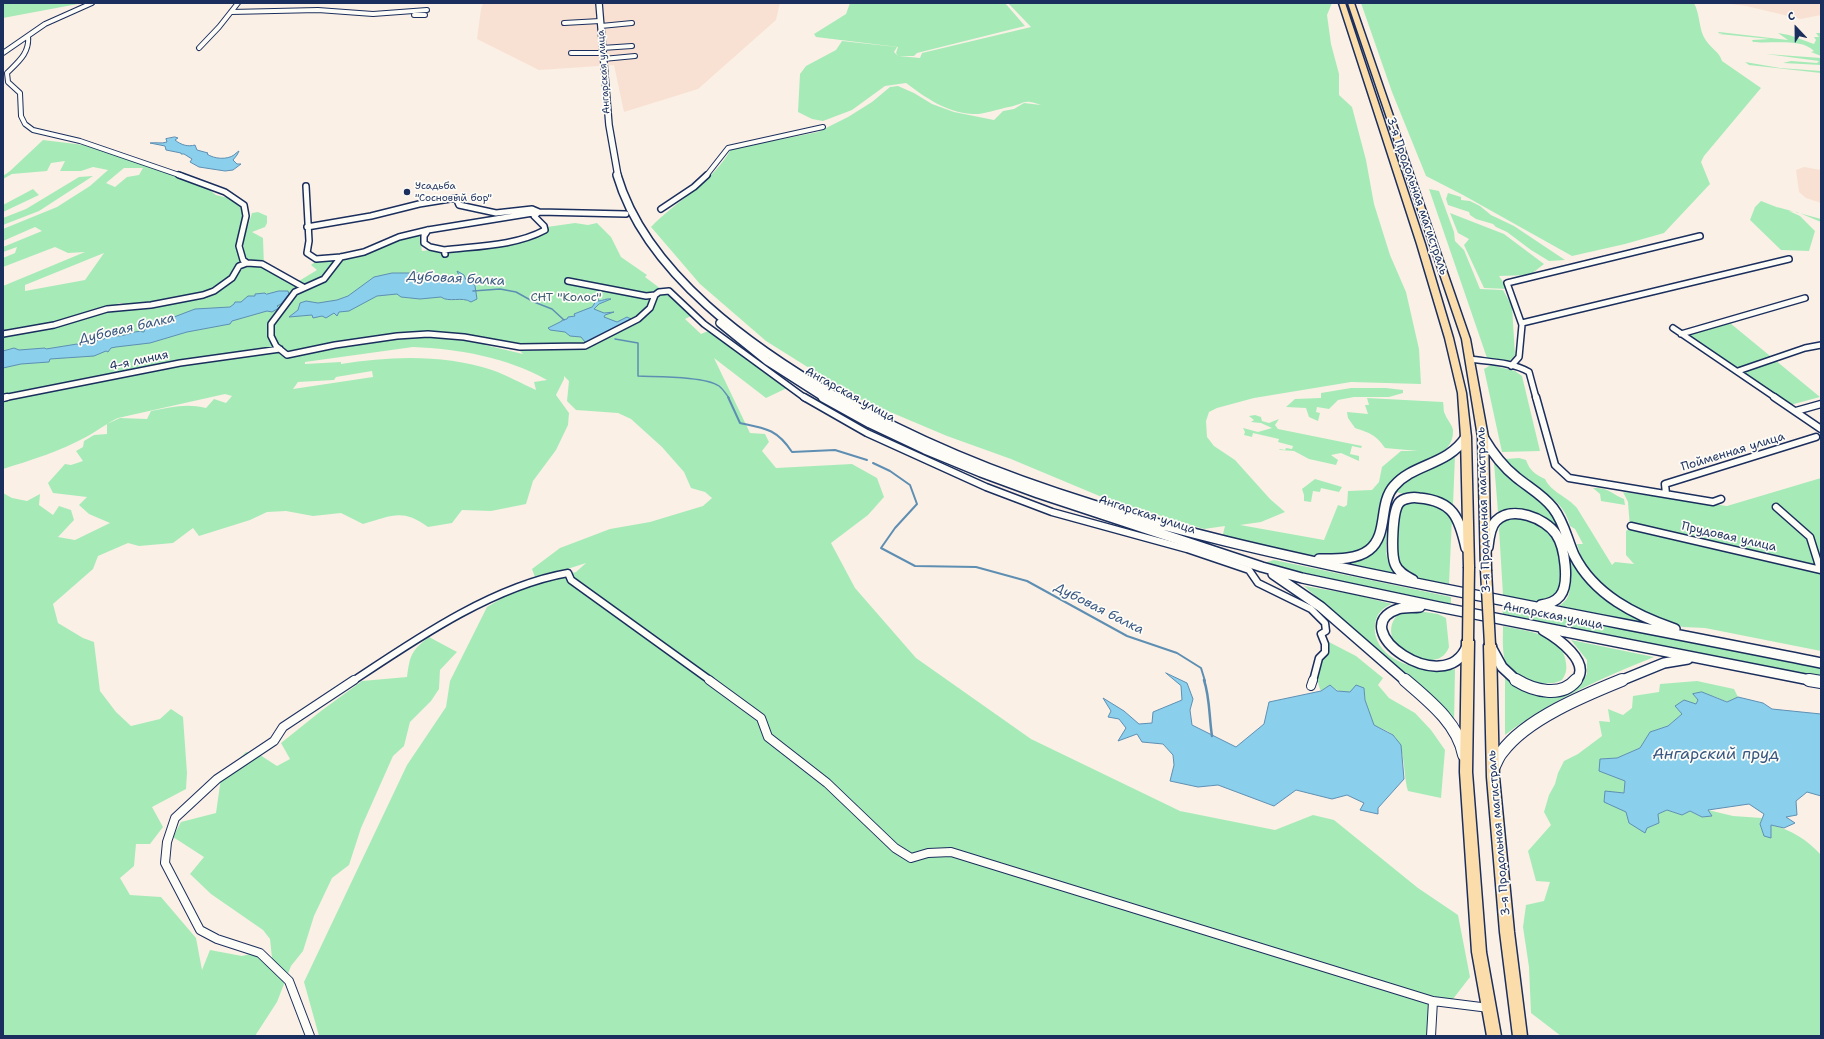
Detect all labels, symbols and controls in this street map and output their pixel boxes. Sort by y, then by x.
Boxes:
north arrow [1776,8,1816,48]
text: С [1785,8,1797,25]
street label: Ангарская улица [595,30,613,114]
street label: 3-я Продольная магистраль [1383,115,1451,277]
place label: Усадьба "Сосновый бор" [415,180,492,204]
marker: Усадьба "Сосновый бор" [402,187,412,197]
water label: Дубовая балка [407,269,505,289]
park label: СНТ "Колос" [530,291,602,305]
water label: Дубовая балка [78,310,176,348]
street label: 4-я линия [108,348,170,374]
street label: Ангарская улица [802,364,898,426]
street label: 3-я Продольная магистраль [1474,427,1494,593]
street label: Пойменная улица [1680,429,1786,475]
street label: Ангарская улица [1097,493,1197,537]
street label: Прудовая улица [1680,519,1778,555]
water label: Дубовая балка [1052,580,1146,638]
street label: Ангарская улица [1502,599,1604,633]
water label: Ангарский пруд [1653,745,1779,765]
street label: 3-я Продольная магистраль [1485,750,1513,916]

